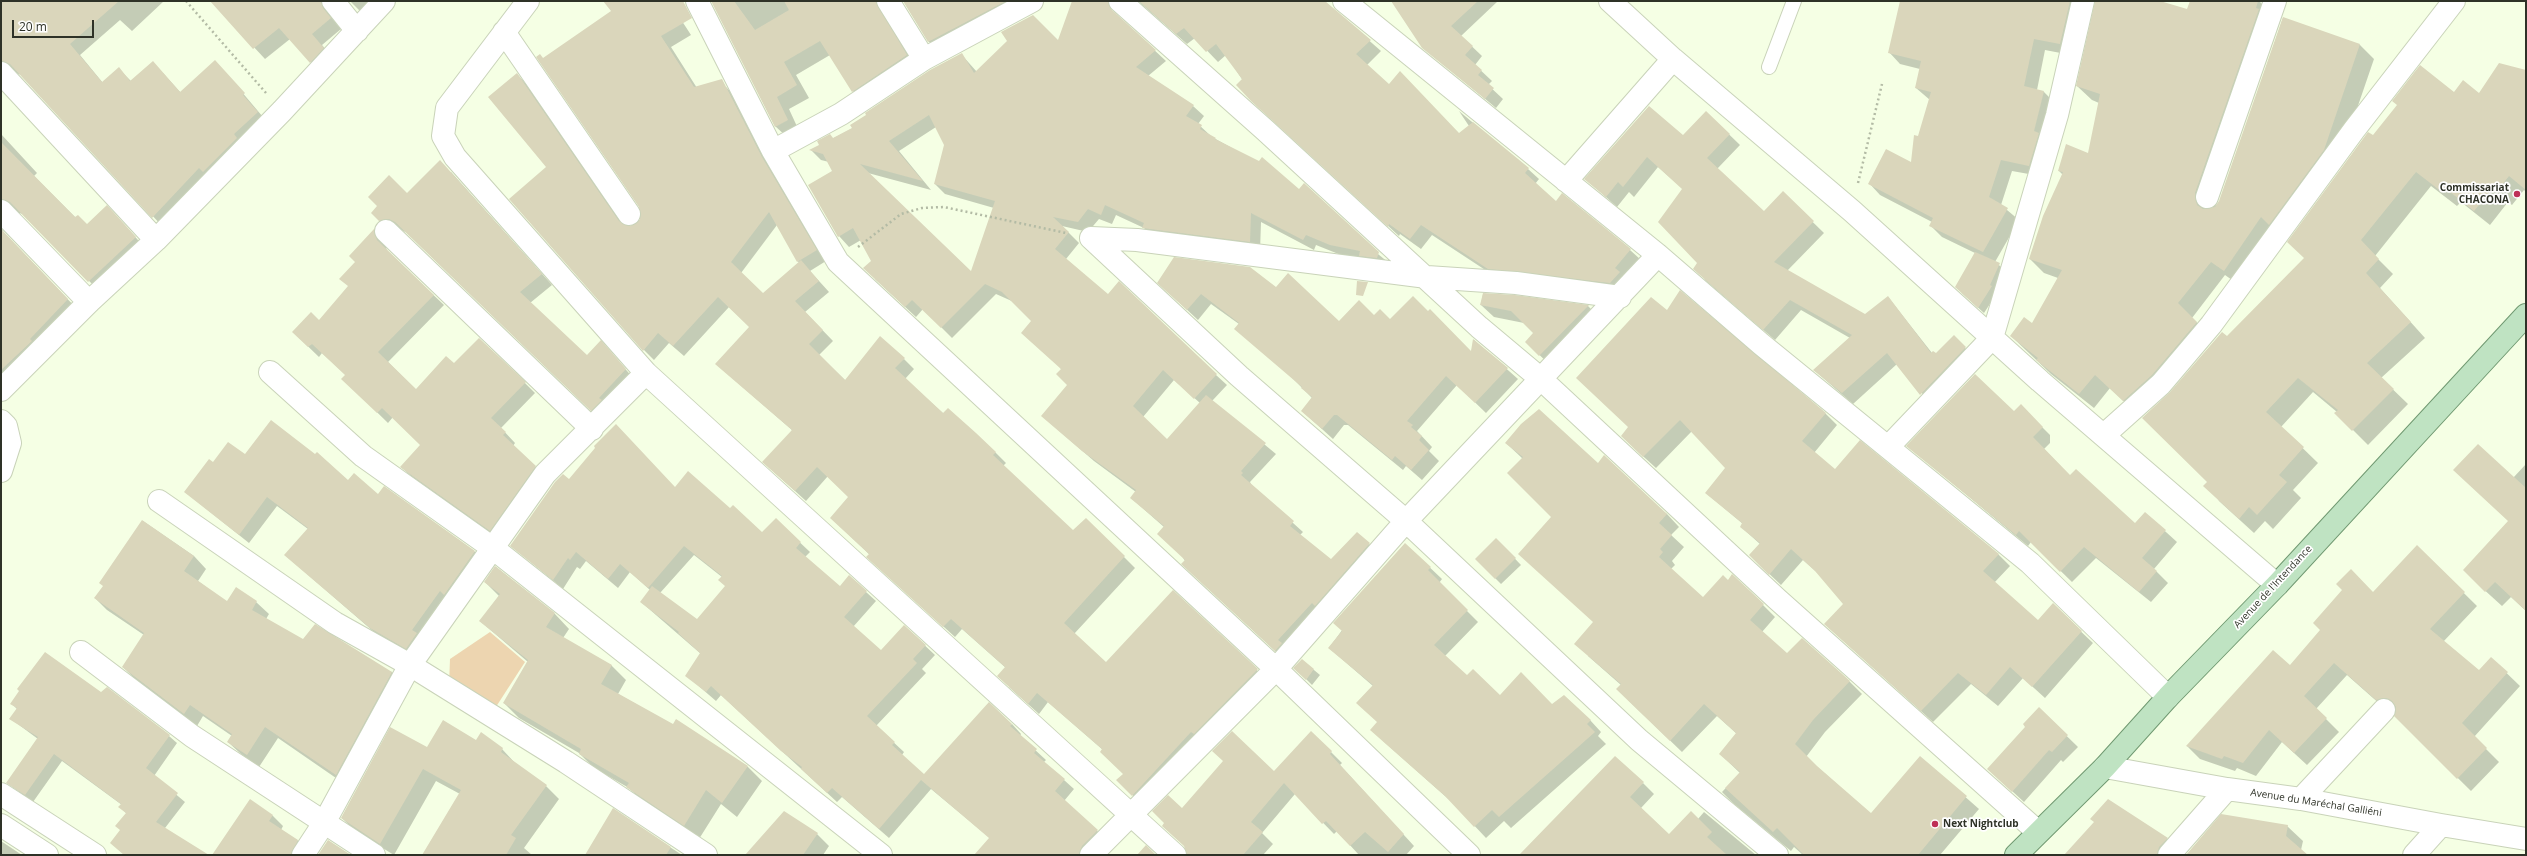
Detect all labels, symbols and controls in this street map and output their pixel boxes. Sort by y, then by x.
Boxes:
scale bar [14,12,96,38]
text: 20 m [19,18,47,35]
place label: Commissariat CHACONA [2440,182,2509,206]
marker: Commissariat CHACONA [2512,189,2522,199]
street label: Avenue de l'Intendance [2231,543,2315,631]
street label: Avenue du Maréchal Galliéni [2249,787,2383,819]
place label: Next Nightclub [1943,818,2019,830]
marker: Next Nightclub [1930,819,1940,829]

